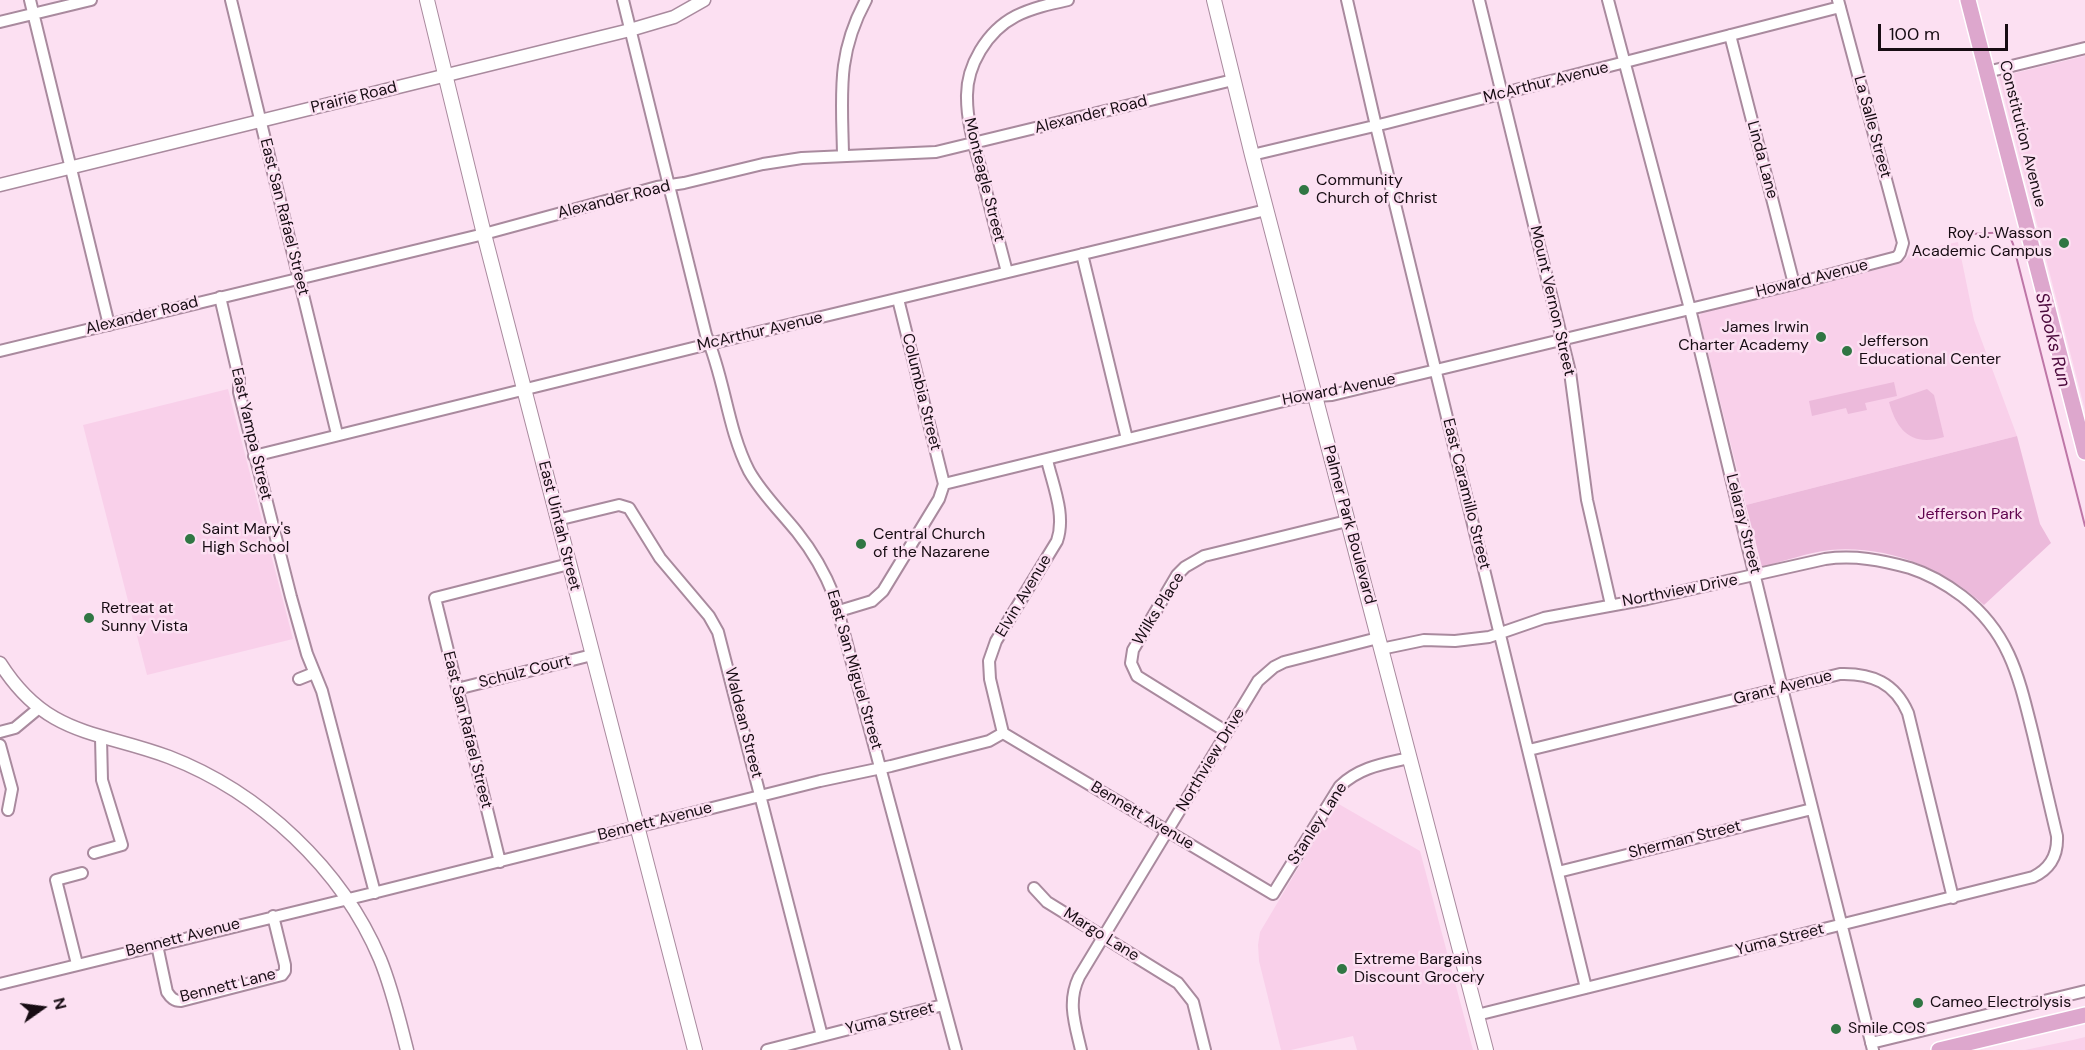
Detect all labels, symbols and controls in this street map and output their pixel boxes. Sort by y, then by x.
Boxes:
scale bar [1881,12,2012,50]
text: 100 m [1889,22,1940,46]
street label: McArthur Avenue [1481,58,1611,108]
street label: Constitution Avenue [1994,59,2050,209]
street label: La Salle Street [1849,74,1895,180]
street label: Prairie Road [309,78,399,118]
street label: Alexander Road [1033,92,1149,138]
street label: Monteagle Street [959,116,1009,244]
street label: Linda Lane [1742,119,1782,201]
street label: East San Rafael Street [255,136,313,298]
place label: Community Church of Christ [1316,171,1438,209]
street label: Alexander Road [556,177,672,223]
marker: Community Church of Christ [1297,183,1311,197]
street label: Mount Vernon Street [1525,224,1579,378]
place label: Roy J. Wasson Academic Campus [1912,224,2052,262]
marker: Roy J. Wasson Academic Campus [2057,236,2071,250]
street label: Howard Avenue [1754,256,1870,302]
water label: Shooks Run [2030,290,2074,390]
street label: Alexander Road [84,293,200,339]
street label: McArthur Avenue [695,308,825,356]
place label: James Irwin Charter Academy [1678,318,1809,356]
marker: James Irwin Charter Academy [1814,330,1828,344]
street label: Columbia Street [897,331,945,453]
place label: Jefferson Educational Center [1859,332,2001,370]
marker: Jefferson Educational Center [1840,344,1854,358]
street label: East Yampa Street [226,366,276,502]
street label: Howard Avenue [1281,370,1397,410]
street label: East Caramillo Street [1438,416,1494,572]
street label: Palmer Park Boulevard [1319,444,1379,606]
street label: East Uintah Street [534,459,584,593]
street label: Lelaray Street [1721,472,1765,576]
park label: Jefferson Park [1917,505,2023,525]
place label: Saint Mary's High School [202,520,291,558]
place label: Central Church of the Nazarene [873,525,990,563]
marker: Saint Mary's High School [183,532,197,546]
marker: Central Church of the Nazarene [854,537,868,551]
street label: Elvin Avenue [992,551,1056,641]
street label: Wilks Place [1129,569,1189,649]
street label: Northview Drive [1621,570,1739,612]
street label: East San Miguel Street [822,588,886,752]
place label: Retreat at Sunny Vista [101,599,188,637]
marker: Retreat at Sunny Vista [82,611,96,625]
street label: East San Rafael Street [438,649,496,811]
street label: Schulz Court [477,651,573,693]
street label: Waldean Street [720,666,766,780]
street label: Grant Avenue [1732,666,1834,710]
street label: Northview Drive [1173,705,1249,815]
street label: Bennett Avenue [1087,778,1197,854]
street label: Stanley Lane [1284,779,1352,869]
street label: Bennett Avenue [596,799,714,845]
street label: Sherman Street [1627,817,1743,863]
street label: Margo Lane [1060,904,1142,966]
street label: Bennett Avenue [124,915,242,961]
street label: Yuma Street [1734,920,1826,960]
place label: Extreme Bargains Discount Grocery [1354,950,1485,988]
marker: Extreme Bargains Discount Grocery [1335,962,1349,976]
street label: Bennett Lane [178,965,278,1007]
north arrow [12,978,72,1038]
place label: Cameo Electrolysis [1930,993,2071,1013]
text: N [48,995,72,1012]
marker: Cameo Electrolysis [1911,996,1925,1010]
street label: Yuma Street [844,999,936,1039]
place label: Smile COS [1848,1019,1925,1039]
marker: Smile COS [1829,1022,1843,1036]

